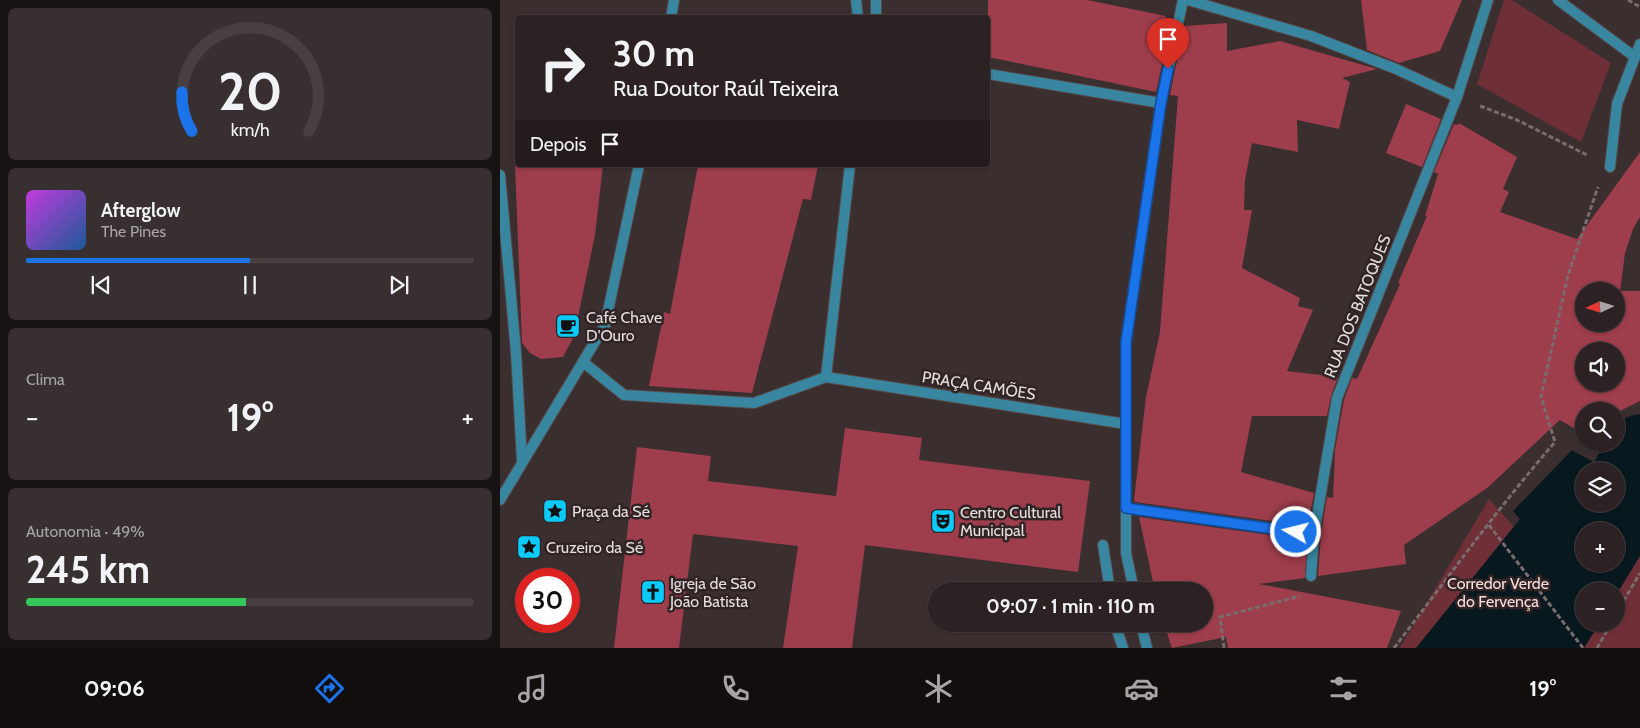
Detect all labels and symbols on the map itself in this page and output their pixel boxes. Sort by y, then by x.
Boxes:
pin [1147,18,1189,69]
street label: RUA DOS BATOQUES [1320,232,1395,380]
north arrow [1575,282,1625,332]
place label: Café Chave D'Ouro [586,308,662,345]
cafe icon: Café Chave D'Ouro [555,313,581,339]
street label: PRAÇA CAMÕES [921,367,1037,404]
place icon: Praça da Sé [542,498,568,524]
place label: Praça da Sé [572,502,650,521]
place label: Centro Cultural Municipal [960,503,1061,540]
position arrow [1269,505,1321,557]
theatre icon: Centro Cultural Municipal [930,508,956,534]
place icon: Cruzeiro da Sé [516,534,542,560]
place label: Cruzeiro da Sé [546,538,643,557]
speed limit sign: 30 [515,568,580,633]
place label: Igreja de São João Batista [669,574,756,611]
park label: Corredor Verde do Fervença [1447,574,1549,611]
church icon: Igreja de São João Batista [640,579,666,605]

